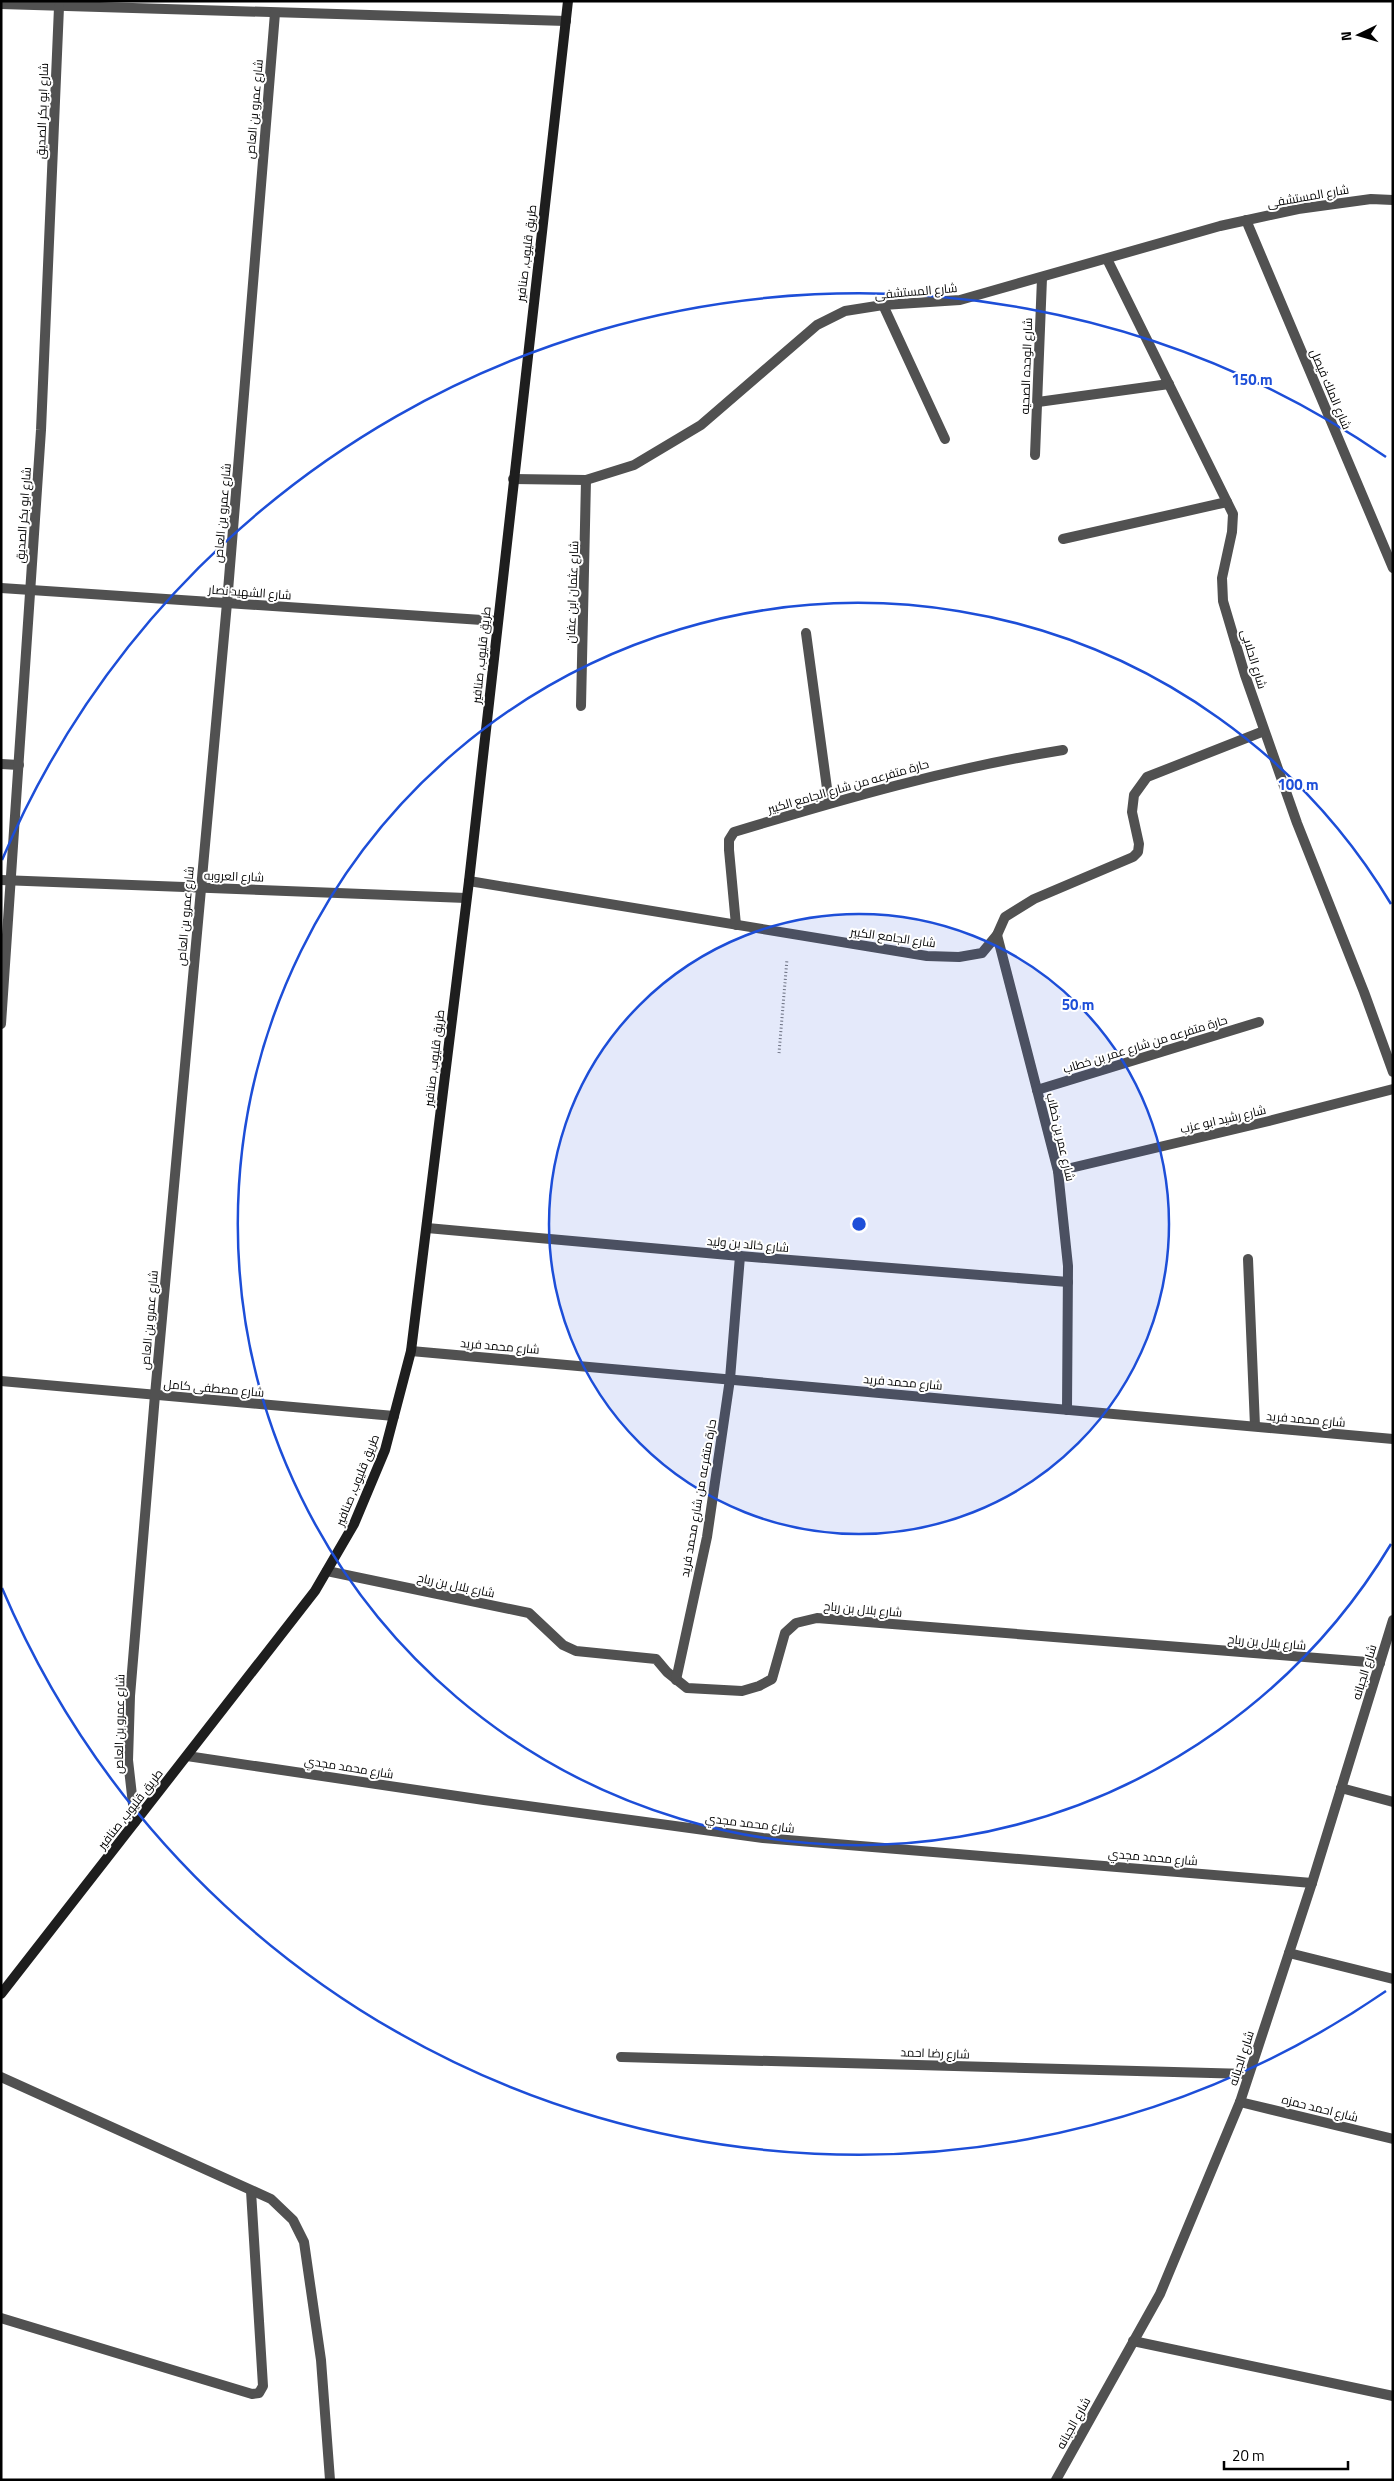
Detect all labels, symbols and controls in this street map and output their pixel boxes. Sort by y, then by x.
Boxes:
north arrow [1334,10,1384,60]
text: N [1335,30,1356,42]
street label: شارع عمرو بن العاص [240,58,268,160]
street label: شارع ابو بكر الصديق [31,62,53,159]
street label: شارع المستشفى [1265,179,1351,213]
street label: طريق قليوب, صنافير [511,203,541,304]
street label: شارع المستشفى [874,278,958,304]
street label: شارع الوحده الصحيه [1015,317,1037,415]
street label: شارع الملك فيصل [1305,346,1357,432]
text: 150 m [1231,368,1273,391]
street label: شارع عمرو بن العاص [208,462,236,564]
street label: شارع ابو بكر الصديق [10,466,36,564]
street label: شارع عثمان ابن عفان [561,540,583,644]
street label: شارع الشهيد نصار [207,580,292,604]
street label: طريق قليوب, صنافير [466,605,496,706]
street label: شارع الحلابى [1236,627,1272,691]
street label: حارة متفرعه من شارع الجامع الكبير [764,754,931,818]
text: 100 m [1277,773,1319,796]
street label: شارع عمرو بن العاص [171,865,199,967]
street label: شارع العروبه [204,865,265,887]
street label: شارع الجامع الكبير [848,921,937,952]
text: 50 m [1062,993,1094,1016]
street label: طريق قليوب, صنافير [419,1008,449,1109]
street label: حارة متفرعه من شارع عمر بن خطاب [1060,1010,1230,1078]
street label: شارع عمر بن خطاب [1042,1091,1080,1183]
street label: شارع رشيد ابو عزب [1178,1100,1268,1138]
centre of rings [850,1215,868,1233]
street label: شارع خالد بن وليد [706,1231,790,1257]
street label: شارع عمرو بن العاص [135,1269,163,1371]
street label: شارع محمد فريد [460,1333,540,1359]
street label: شارع محمد فريد [863,1369,943,1395]
street label: شارع مصطفى كامل [163,1374,265,1402]
street label: شارع محمد فريد [1266,1406,1346,1432]
street label: حارة متفرعه من شارع محمد فريد [675,1417,721,1579]
street label: طريق قليوب, صنافير [330,1431,384,1530]
street label: شارع بلال بن رباح [415,1568,497,1603]
street label: شارع بلال بن رباح [823,1596,903,1622]
street label: شارع بلال بن رباح [1227,1629,1307,1655]
street label: شارع الجبانه [1347,1642,1381,1702]
street label: شارع عمرو بن العاص [109,1674,129,1774]
street label: شارع محمد مجدي [303,1751,395,1784]
street label: طريق قليوب, صنافير [92,1765,168,1854]
street label: شارع محمد مجدي [704,1808,796,1839]
street label: شارع محمد مجدي [1107,1844,1199,1871]
street label: شارع الجبانه [1223,2028,1259,2088]
street label: شارع رضا احمد [900,2042,970,2064]
street label: شارع احمد حمزه [1280,2089,1360,2127]
street label: شارع الجبانه [1051,2393,1095,2452]
scale bar [1224,2438,1348,2470]
text: 20 m [1232,2444,1265,2467]

